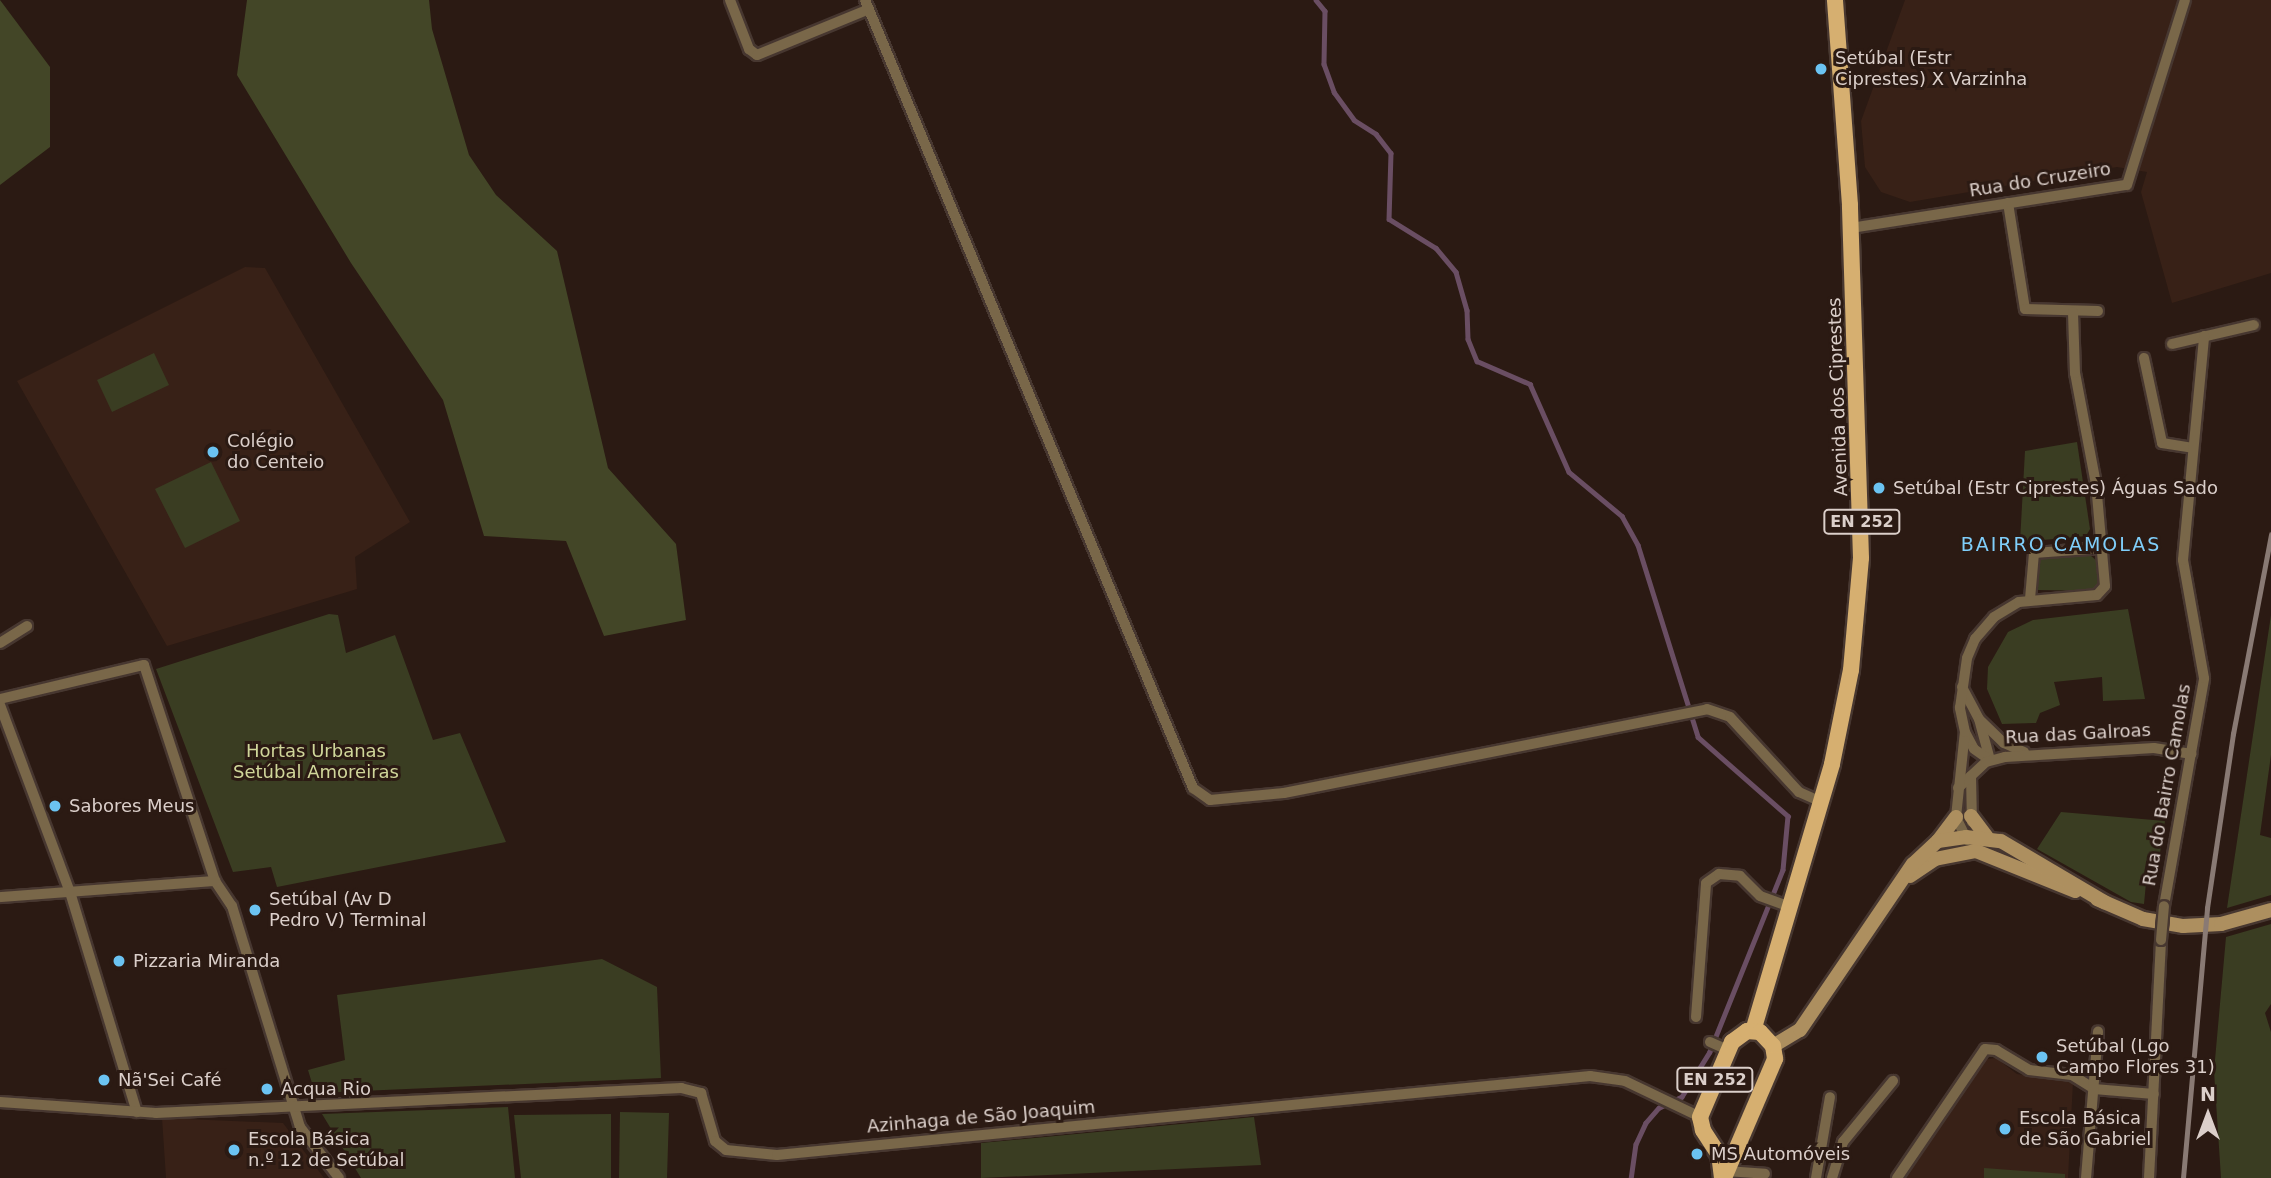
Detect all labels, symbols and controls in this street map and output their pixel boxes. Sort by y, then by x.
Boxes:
place label: Setúbal (Estr Ciprestes) X Varzinha [1835,48,2027,90]
marker: Setúbal (Estr Ciprestes) X Varzinha [1813,61,1829,77]
street label: Rua do Cruzeiro [1968,158,2112,202]
street label: Avenida dos Ciprestes [1824,297,1852,497]
place label: Colégio do Centeio [227,431,324,474]
marker: Colégio do Centeio [205,444,221,460]
place label: Setúbal (Estr Ciprestes) Águas Sado [1893,477,2218,499]
marker: Setúbal (Estr Ciprestes) Águas Sado [1871,480,1887,496]
road number: EN 252 [1822,509,1902,534]
district label: BAIRRO CAMOLAS [1962,534,2160,556]
street label: Rua do Bairro Camolas [2139,682,2195,888]
street label: Rua das Galroas [2005,719,2151,749]
park label: Hortas Urbanas Setúbal Amoreiras [233,741,399,784]
place label: Sabores Meus [69,795,194,817]
marker: Sabores Meus [47,798,63,814]
place label: Setúbal (Av D Pedro V) Terminal [269,889,427,932]
marker: Setúbal (Av D Pedro V) Terminal [247,902,263,918]
place label: Pizzaria Miranda [133,950,280,972]
marker: Pizzaria Miranda [111,953,127,969]
place label: Setúbal (Lgo Campo Flores 31) [2056,1036,2215,1078]
marker: Setúbal (Lgo Campo Flores 31) [2034,1049,2050,1065]
road number: EN 252 [1675,1068,1755,1092]
place label: Nã'Sei Café [118,1069,222,1091]
marker: Nã'Sei Café [96,1072,112,1088]
place label: Acqua Rio [281,1078,371,1100]
north arrow [2173,1080,2243,1150]
marker: Acqua Rio [259,1081,275,1097]
text: N [2200,1083,2216,1105]
street label: Azinhaga de São Joaquim [866,1096,1096,1138]
place label: Escola Básica de São Gabriel [2019,1108,2151,1150]
marker: Escola Básica de São Gabriel [1997,1121,2013,1137]
place label: Escola Básica n.º 12 de Setúbal [248,1129,405,1172]
marker: Escola Básica n.º 12 de Setúbal [226,1142,242,1158]
place label: MS Automóveis [1711,1143,1850,1165]
marker: MS Automóveis [1689,1146,1705,1162]

